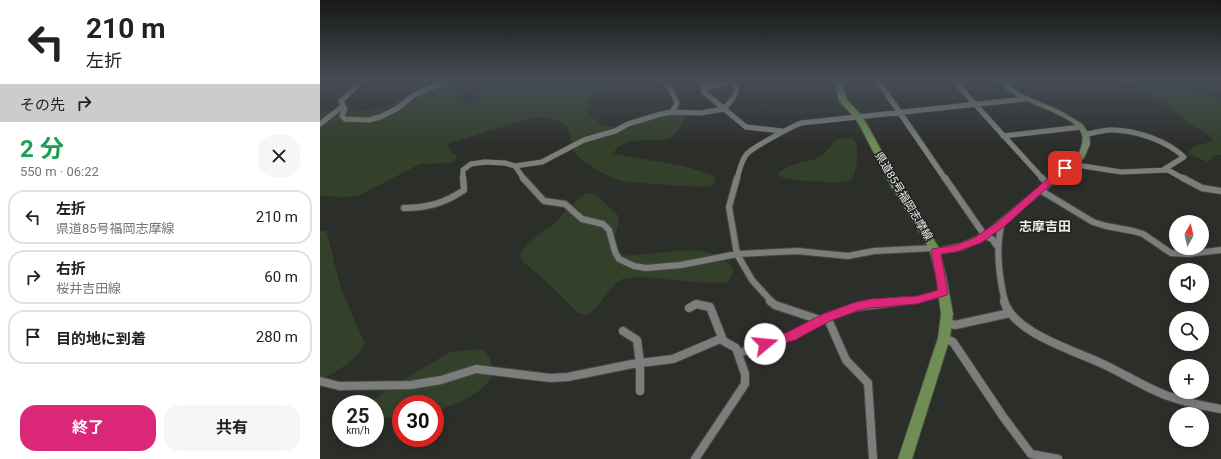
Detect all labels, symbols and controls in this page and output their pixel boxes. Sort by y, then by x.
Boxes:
text: 210 m [86,12,165,45]
icon: left [20,16,72,68]
text: 左折 [86,50,122,71]
icon: right [73,92,95,114]
text: その先 [20,96,65,114]
text: 2 分 [20,135,64,163]
button: close [258,135,300,177]
street label: 県道85号福岡志摩線 [872,150,935,243]
pin [1048,151,1082,185]
icon: arrive [1054,157,1076,179]
text: 550 m · 06:22 [20,164,99,179]
text: 左折 [56,200,86,218]
icon: left [22,206,44,228]
text: 210 m [256,208,298,226]
north arrow [1169,215,1209,255]
map controls [1169,215,1209,447]
district label: 志摩吉田 [1019,219,1071,234]
text: 県道85号福岡志摩線 [56,221,175,236]
text: 右折 [56,260,86,278]
button: sound [1169,263,1209,303]
icon: right [22,266,44,288]
text: 60 m [264,268,298,286]
text: 桜井吉田線 [56,281,121,296]
button: search [1169,311,1209,351]
position arrow [744,323,786,365]
icon: arrive [22,326,44,348]
text: 280 m [256,328,298,346]
text: 目的地に到着 [56,330,146,348]
button: + [1169,359,1209,399]
speed limit sign: 30 [392,395,444,447]
text: 25 [347,404,369,428]
button: 終了 [20,405,156,451]
button: 共有 [164,405,300,451]
button: − [1169,407,1209,447]
text: km/h [346,425,370,436]

